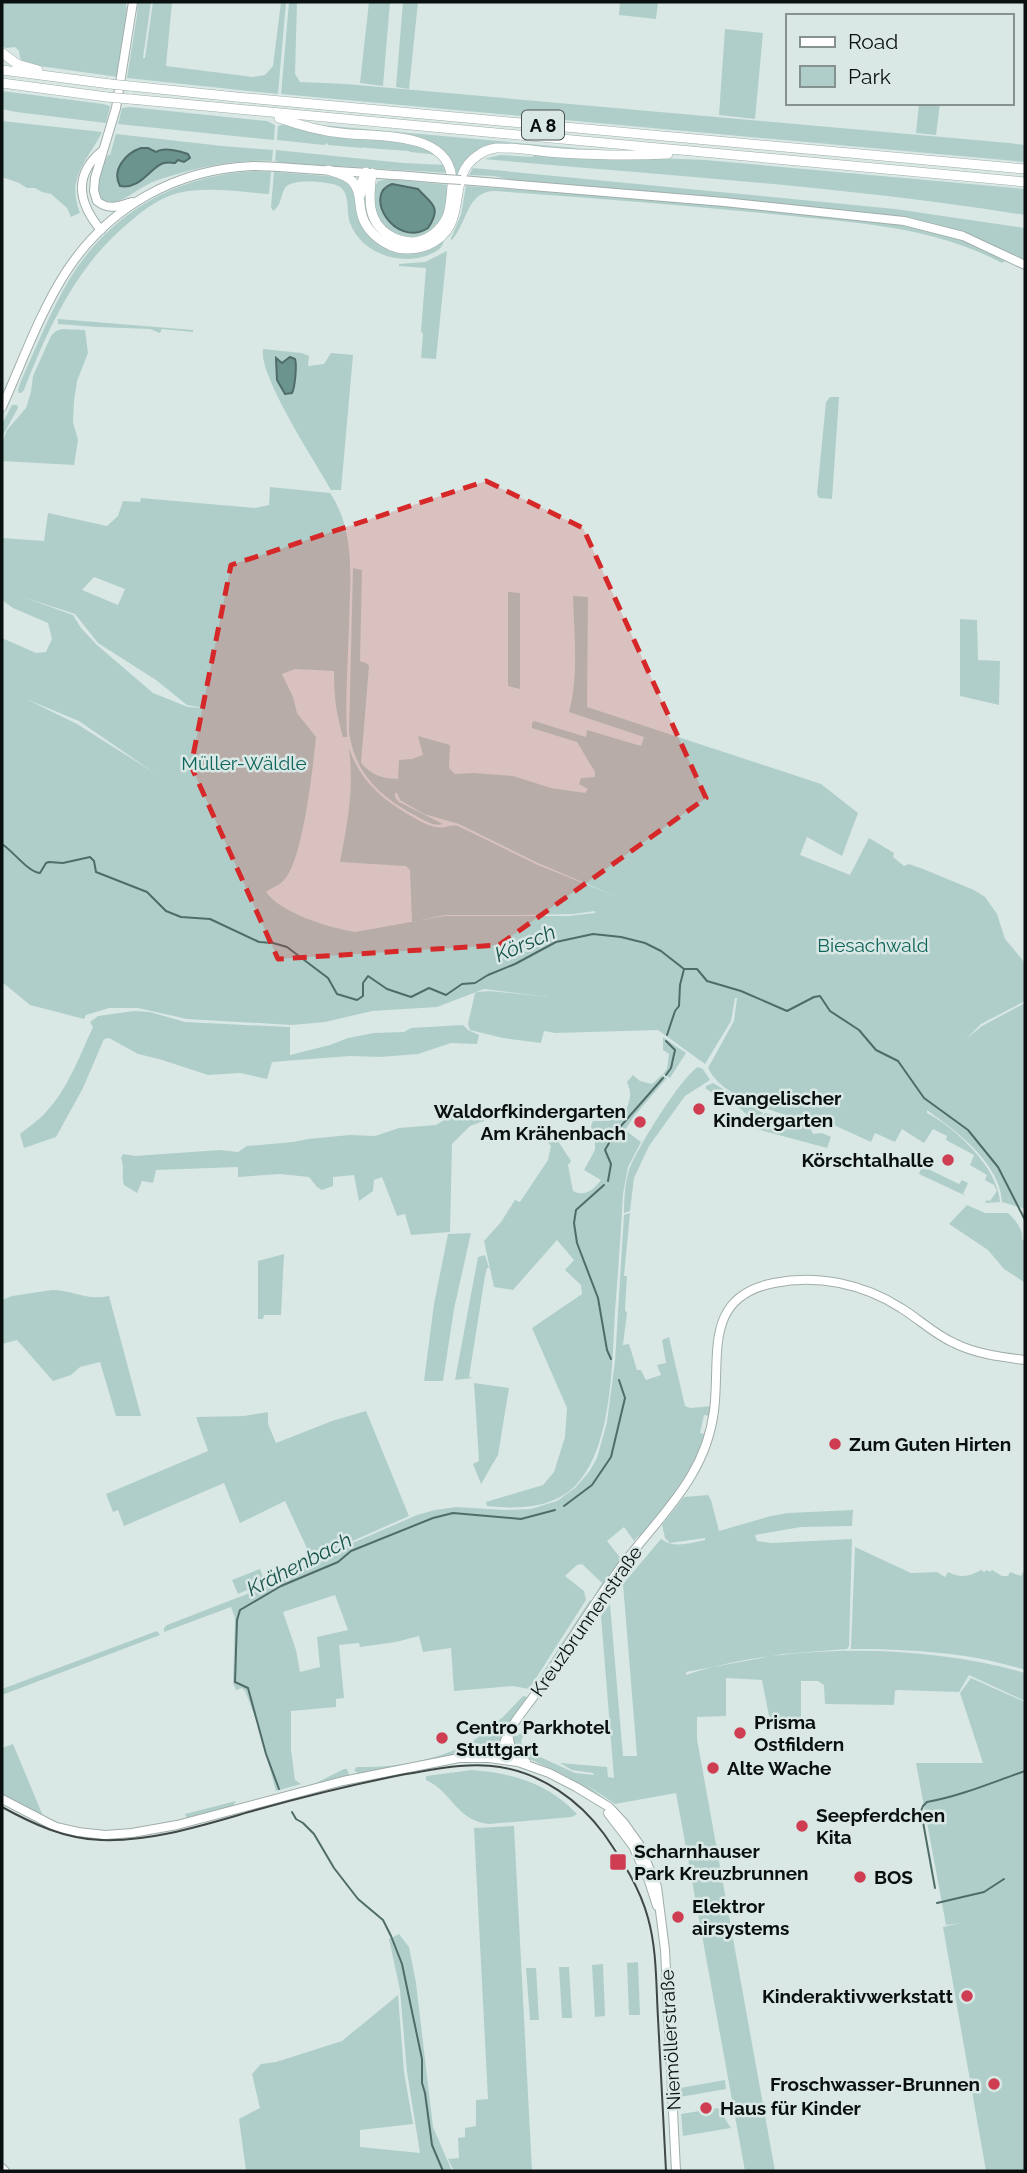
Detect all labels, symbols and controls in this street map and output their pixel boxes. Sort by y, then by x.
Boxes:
legend [786,14,1013,105]
text: Road [848,29,898,54]
text: Park [848,64,891,89]
road number: A 8 [522,110,564,140]
park label: Müller-Wäldle [181,752,307,774]
water label: Körsch [491,919,559,967]
park label: Biesachwald [817,934,929,956]
place label: Evangelischer Kindergarten [713,1087,842,1131]
place label: Waldorfkindergarten Am Krähenbach [434,1100,626,1144]
marker: Evangelischer Kindergarten [691,1101,707,1117]
marker: Waldorfkindergarten Am Krähenbach [632,1114,648,1130]
place label: Körschtalhalle [802,1149,934,1171]
marker: Körschtalhalle [940,1152,956,1168]
place label: Zum Guten Hirten [849,1433,1011,1455]
marker: Zum Guten Hirten [827,1436,843,1452]
water label: Krähenbach [242,1527,356,1601]
street label: Kreuzbrunnenstraße [526,1542,646,1700]
place label: Prisma Ostfildern [754,1711,844,1755]
place label: Centro Parkhotel Stuttgart [456,1716,611,1760]
marker: Prisma Ostfildern [732,1725,748,1741]
marker: Centro Parkhotel Stuttgart [434,1730,450,1746]
place label: Alte Wache [727,1757,831,1779]
marker: Alte Wache [705,1760,721,1776]
place label: Seepferdchen Kita [816,1804,945,1848]
marker: Seepferdchen Kita [794,1818,810,1834]
place label: Scharnhauser Park Kreuzbrunnen [634,1840,809,1884]
marker: Scharnhauser Park Kreuzbrunnen [608,1852,628,1872]
place label: BOS [874,1866,913,1888]
marker: BOS [852,1869,868,1885]
place label: Elektror airsystems [692,1895,789,1939]
marker: Elektror airsystems [670,1909,686,1925]
street label: Niemöllerstraße [655,1969,685,2111]
place label: Kinderaktivwerkstatt [762,1985,954,2007]
marker: Kinderaktivwerkstatt [959,1988,975,2004]
place label: Froschwasser-Brunnen [770,2073,980,2095]
marker: Froschwasser-Brunnen [986,2076,1002,2092]
place label: Haus für Kinder [720,2097,862,2119]
marker: Haus für Kinder [698,2100,714,2116]

